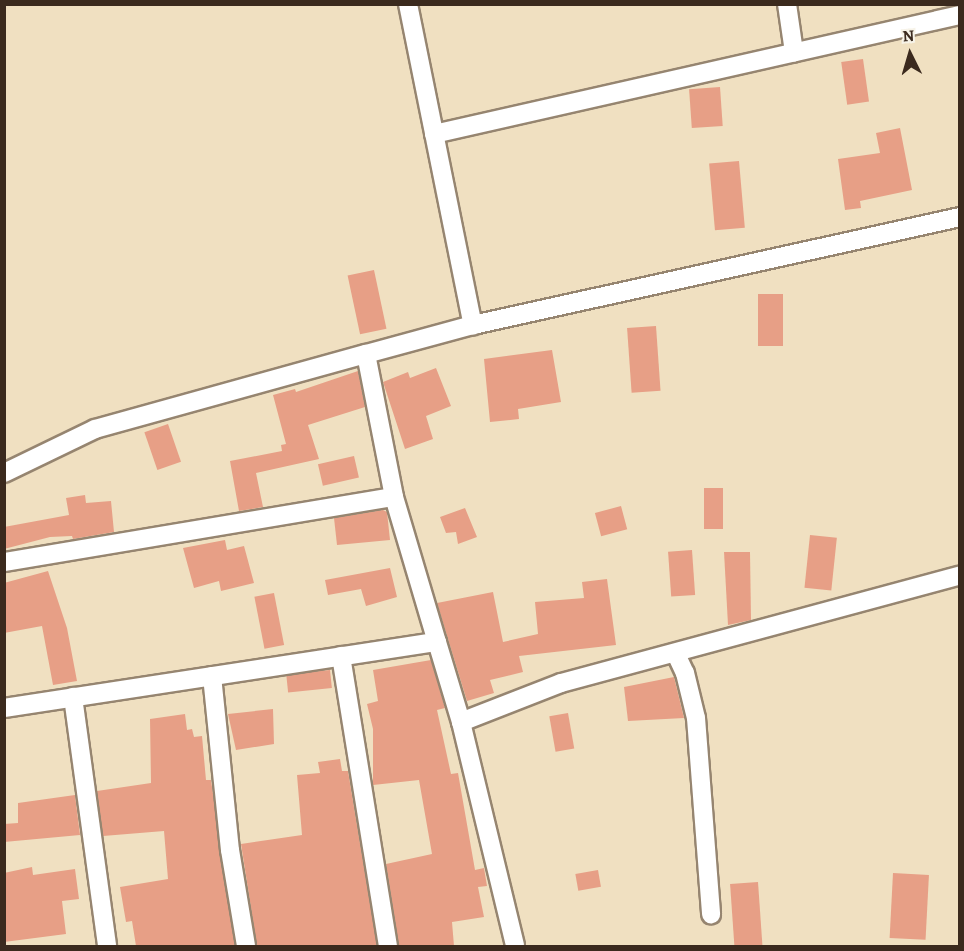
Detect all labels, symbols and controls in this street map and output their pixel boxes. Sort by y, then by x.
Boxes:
north arrow [880,24,940,84]
text: N [902,25,915,48]

